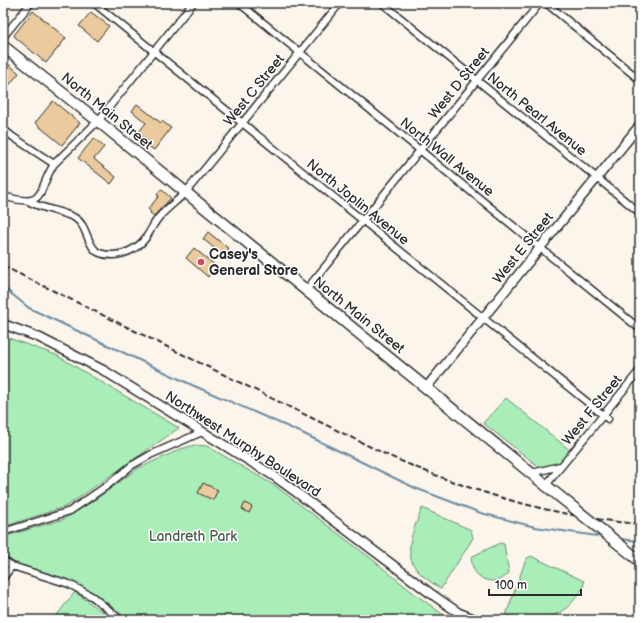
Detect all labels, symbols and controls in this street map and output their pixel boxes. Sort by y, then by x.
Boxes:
street label: West D Street [425,43,494,122]
street label: West C Street [220,50,288,129]
street label: North Main Street [58,69,157,153]
street label: North Pearl Avenue [484,69,590,159]
street label: North Wall Avenue [397,114,497,200]
street label: North Joplin Avenue [303,155,413,249]
street label: West E Street [489,209,557,287]
place label: Casey's General Store [209,246,298,279]
marker: Casey's General Store [196,257,206,267]
street label: North Main Street [310,273,409,357]
street label: West F Street [558,371,626,449]
street label: Northwest Murphy Boulevard [162,387,324,501]
park label: Landreth Park [149,528,237,545]
scale bar [489,571,581,597]
text: 100 m [495,578,527,593]

